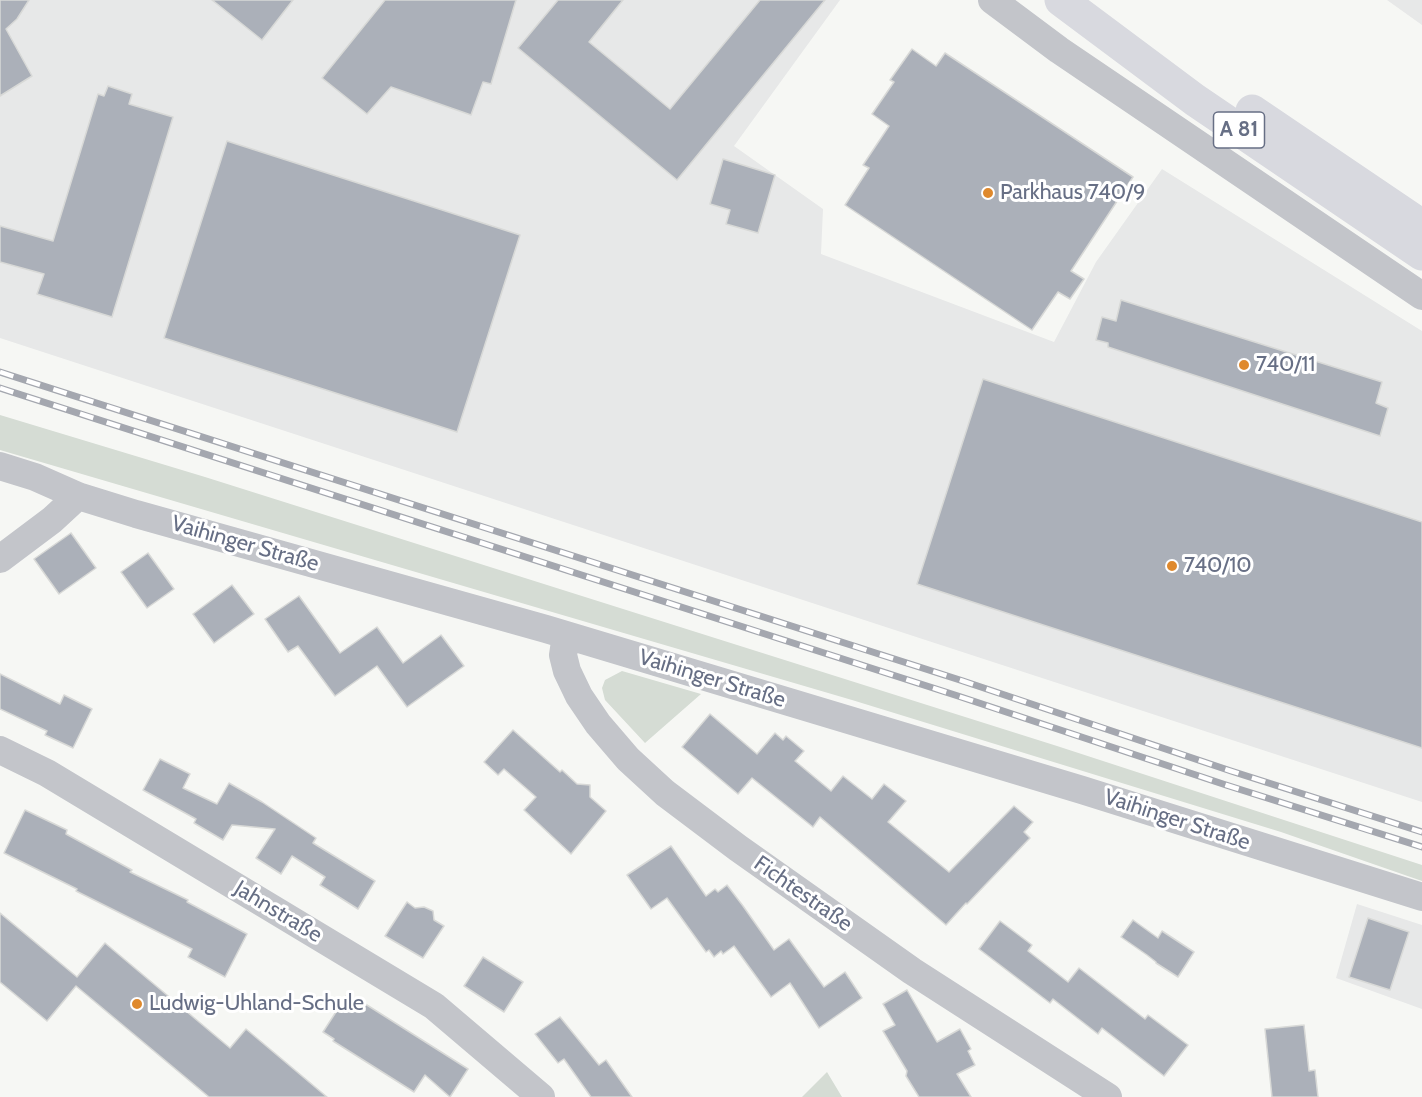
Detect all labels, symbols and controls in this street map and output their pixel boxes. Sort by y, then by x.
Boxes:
road number: A 81 [1214,112,1264,148]
place label: Parkhaus 740/9 [1000,180,1145,206]
marker: Parkhaus 740/9 [981,186,995,200]
place label: 740/11 [1256,352,1316,378]
marker: 740/11 [1237,358,1251,372]
street label: Vaihinger Straße [168,510,322,578]
place label: 740/10 [1184,553,1252,579]
marker: 740/10 [1165,559,1179,573]
street label: Vaihinger Straße [636,644,788,714]
street label: Vaihinger Straße [1101,784,1253,856]
street label: Fichtestraße [749,850,857,938]
street label: Jahnstraße [229,875,327,949]
place label: Ludwig-Uhland-Schule [149,991,364,1017]
marker: Ludwig-Uhland-Schule [130,997,144,1011]

